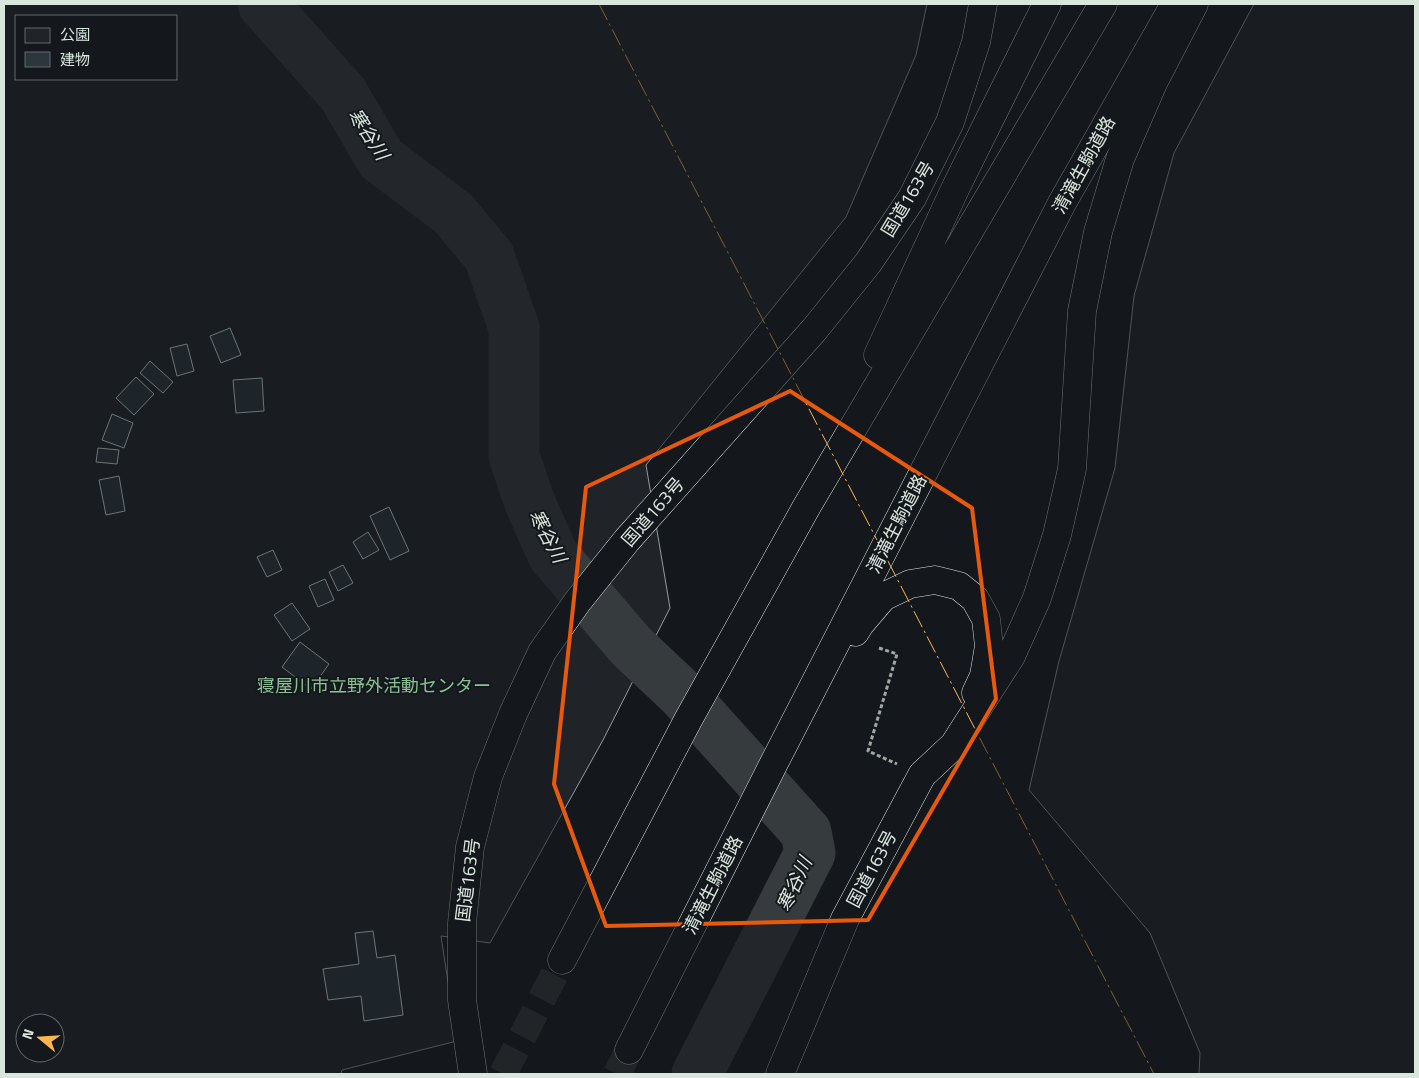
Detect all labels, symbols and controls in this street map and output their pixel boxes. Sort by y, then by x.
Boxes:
legend [15,15,178,80]
text: 公園 [60,23,90,46]
text: 建物 [60,48,90,71]
water label: 寒谷川 [342,102,398,167]
street label: 清滝生駒道路 [1046,111,1122,219]
street label: 国道163号 [874,156,941,242]
street label: 清滝生駒道路 [860,470,933,578]
street label: 国道163号 [615,471,690,552]
water label: 寒谷川 [522,504,576,569]
park label: 寝屋川市立野外活動センター [257,672,491,699]
street label: 国道163号 [840,825,903,912]
street label: 清滝生駒道路 [676,831,749,939]
street label: 国道163号 [449,836,486,923]
water label: 寒谷川 [768,850,820,916]
north arrow [15,1013,65,1063]
text: N [16,1026,39,1042]

